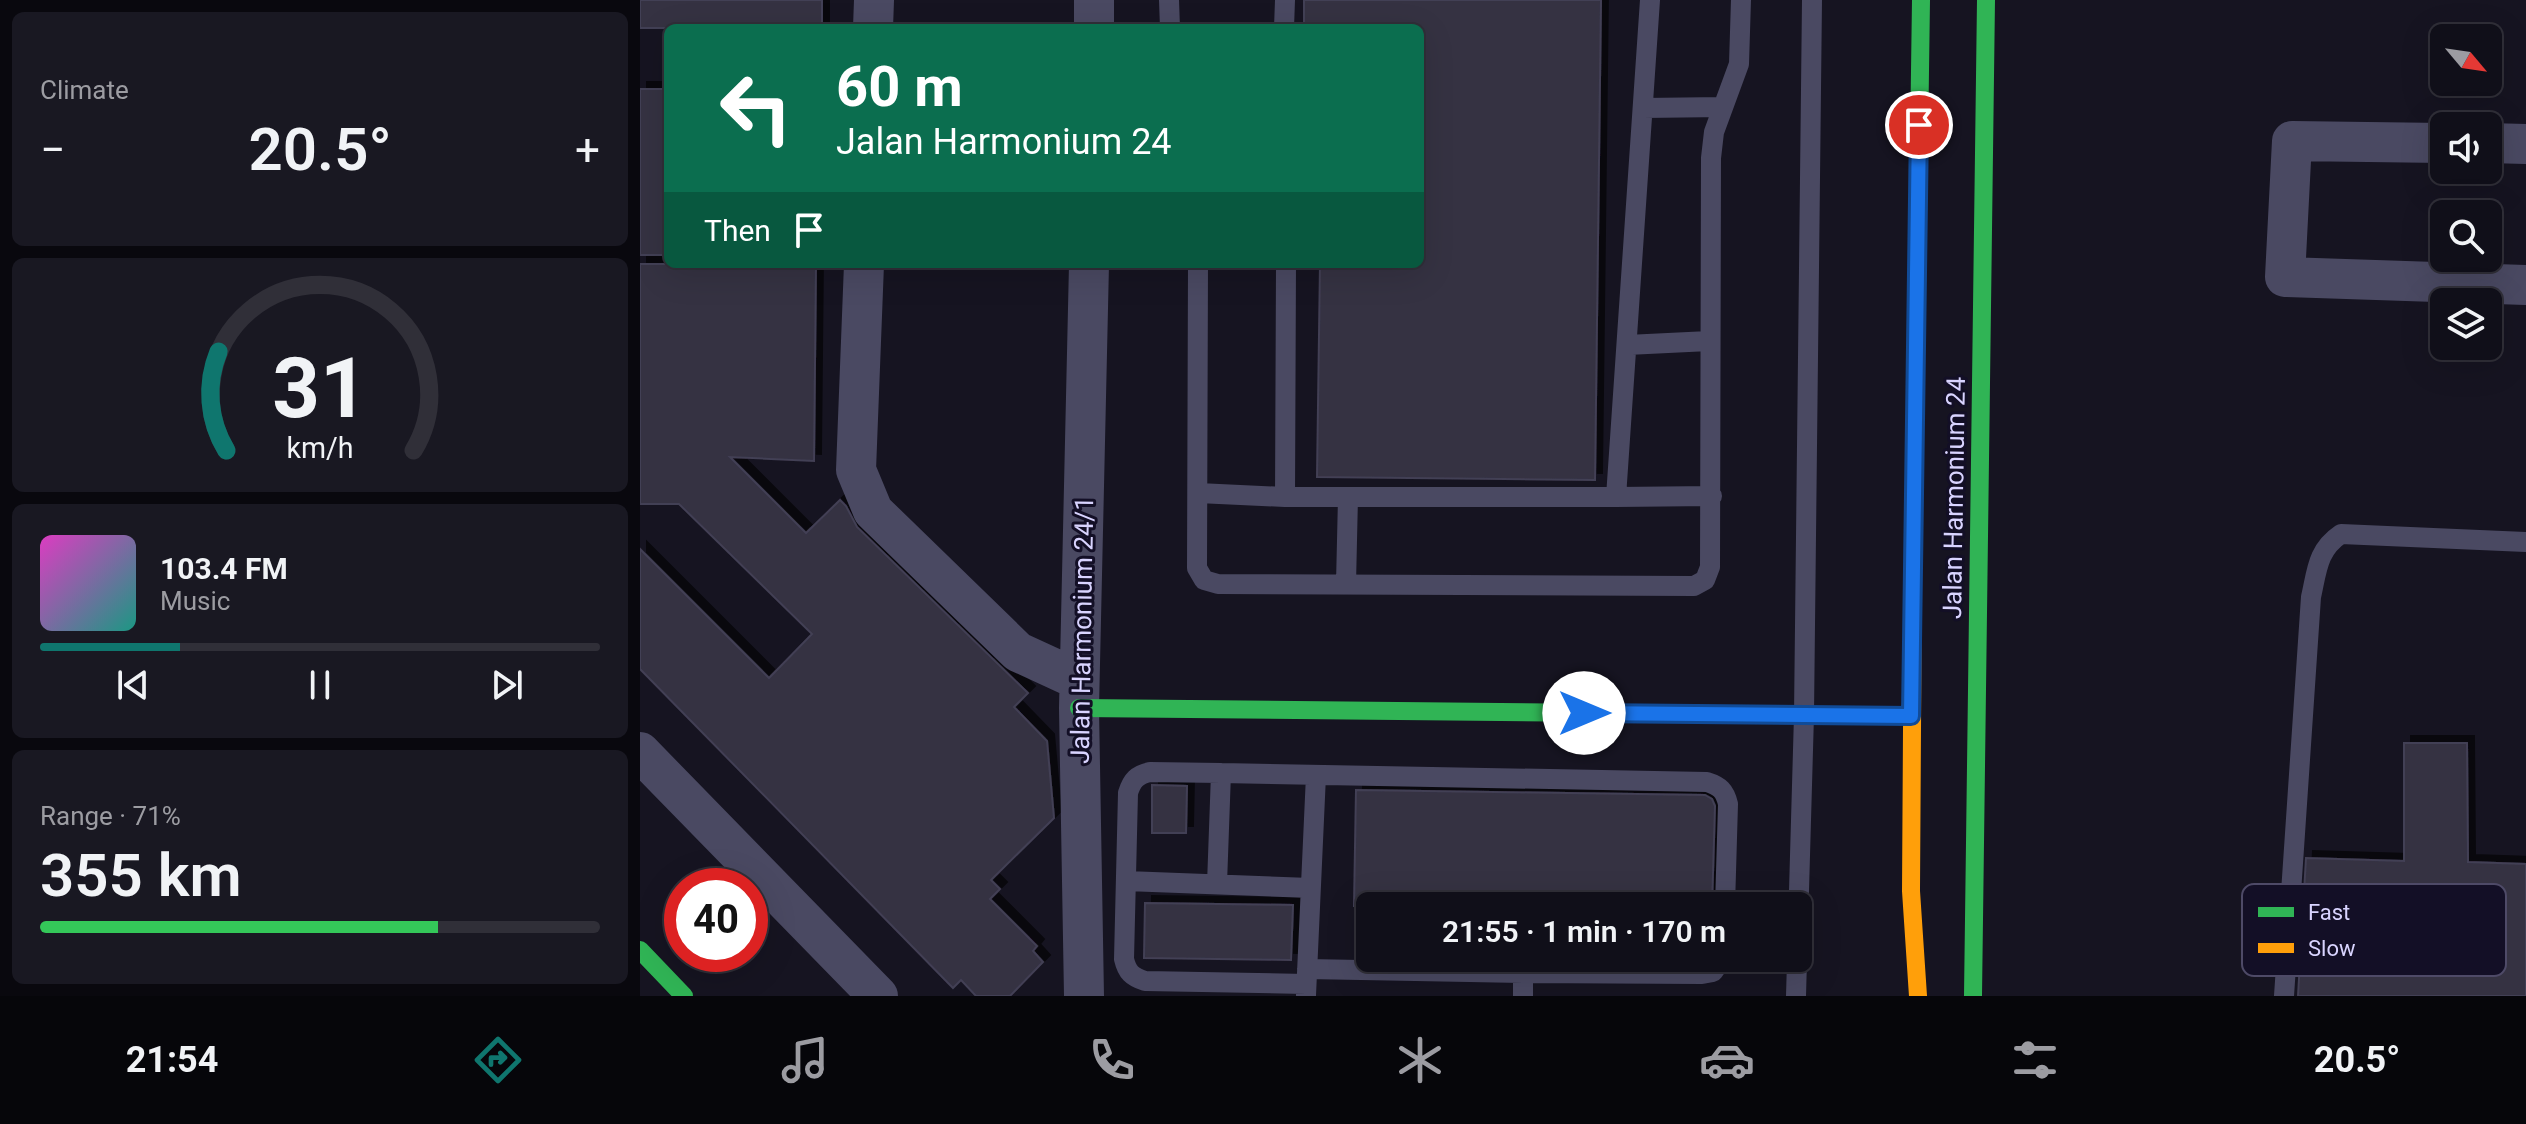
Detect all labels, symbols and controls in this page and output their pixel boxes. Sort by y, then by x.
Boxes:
north arrow [2430,24,2502,96]
map controls [2430,24,2502,360]
text: 60 m [836,54,963,120]
icon: left [704,56,808,160]
text: Climate [40,75,129,105]
pin [1885,91,1953,159]
icon: arrive [1897,103,1941,147]
button: sound [2430,112,2502,184]
text: 20.5° [249,114,392,185]
text: Jalan Harmonium 24 [836,121,1172,163]
text: − [40,124,65,176]
text: + [575,124,600,176]
button: search [2430,200,2502,272]
icon: arrive [787,208,831,252]
text: Then [704,213,771,248]
button: layers [2430,288,2502,360]
text: 31 [272,340,368,437]
street label: Jalan Harmonium 24 [1937,376,1971,619]
text: km/h [286,431,354,465]
street label: Jalan Harmonium 24/1 [1065,496,1099,764]
text: 103.4 FM [160,551,288,586]
text: Music [160,586,230,616]
icon: previous [111,663,155,707]
icon: pause [298,663,342,707]
icon: next [485,663,529,707]
position arrow [1542,671,1626,755]
text: Range · 71% [40,801,181,831]
text: 355 km [40,840,242,911]
speed limit sign: 40 [664,868,768,972]
legend [2242,884,2506,976]
text: Fast [2308,900,2350,925]
text: 21:55 · 1 min · 170 m [1442,914,1726,949]
text: Slow [2308,936,2356,961]
icon: directions [470,1032,526,1088]
icon: music [777,1032,833,1088]
icon: phone [1084,1032,1140,1088]
icon: climate [1392,1032,1448,1088]
icon: car [1699,1032,1755,1088]
icon: filters [2007,1032,2063,1088]
text: 21:54 [126,1039,218,1081]
text: 20.5° [2314,1039,2400,1081]

